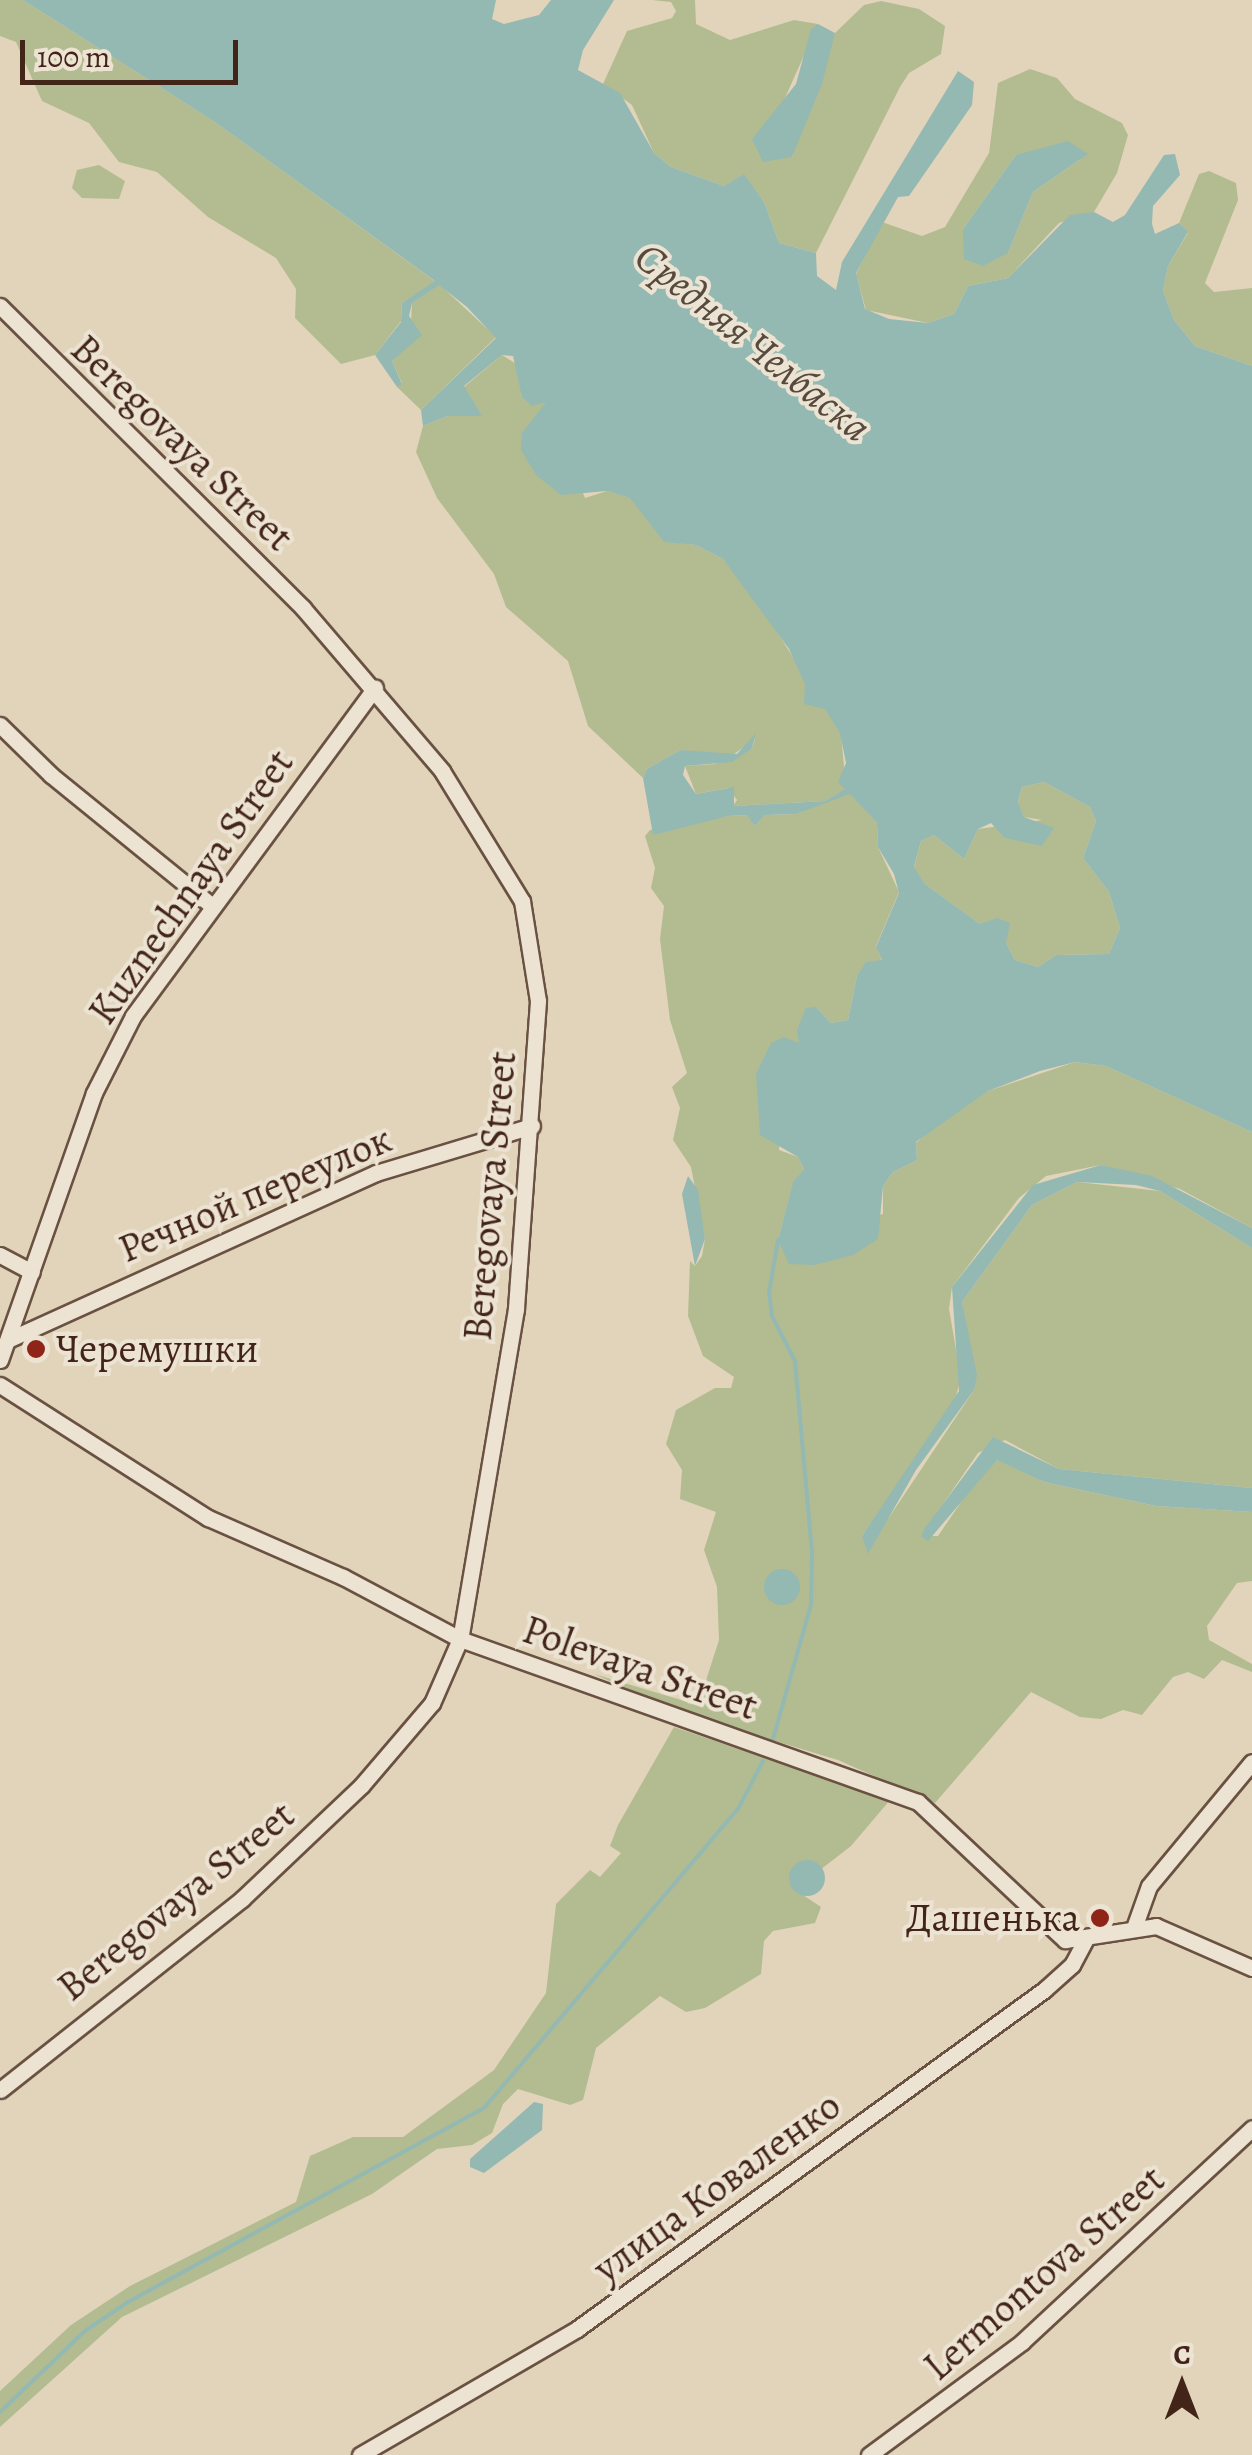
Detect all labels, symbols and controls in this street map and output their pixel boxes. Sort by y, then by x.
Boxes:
scale bar [25,20,242,82]
text: 100 m [37,37,110,77]
water label: Средняя Челбаска [625,231,881,453]
street label: Beregovaya Street [61,325,303,561]
street label: Kuznechnaya Street [78,740,304,1034]
street label: Beregovaya Street [453,1049,527,1343]
street label: Речной переулок [111,1115,399,1273]
place label: Черемушки [56,1325,258,1373]
marker: Черемушки [25,1338,47,1360]
street label: Polevaya Street [516,1605,764,1731]
street label: Beregovaya Street [48,1791,304,2011]
place label: Дашенька [906,1894,1080,1942]
marker: Дашенька [1089,1907,1111,1929]
street label: улица Коваленко [584,2081,850,2293]
street label: Lermontova Street [914,2155,1174,2391]
north arrow [1132,2335,1232,2435]
text: С [1173,2336,1191,2374]

